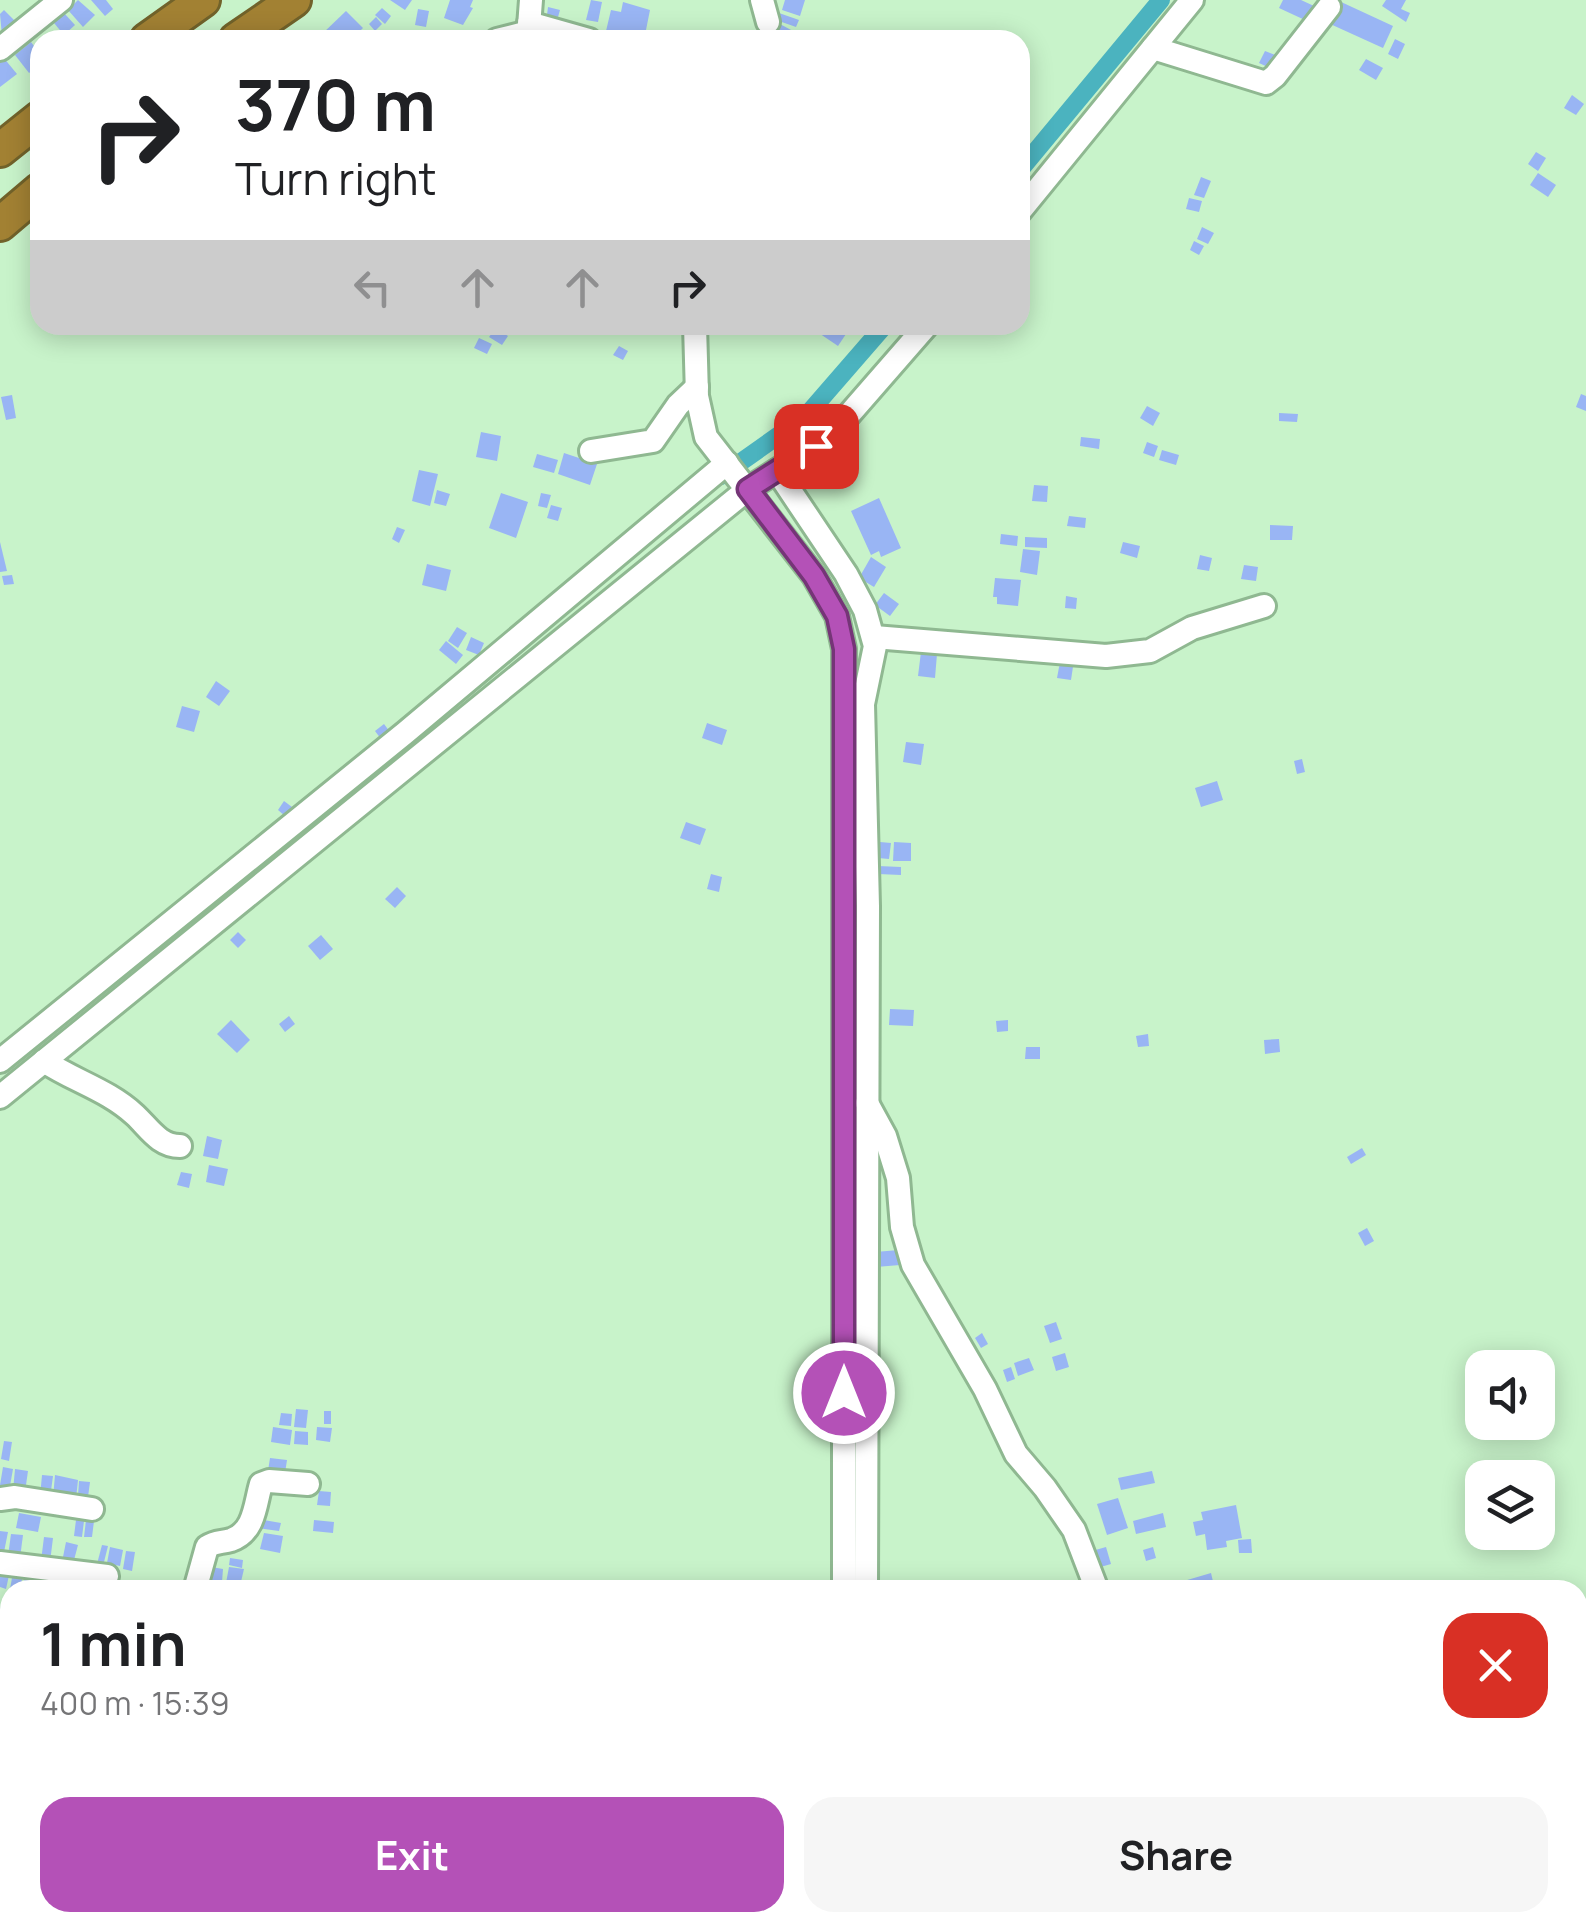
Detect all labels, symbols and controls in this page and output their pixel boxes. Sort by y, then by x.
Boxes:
text: 370 m [235,56,436,152]
icon: right [70,70,200,200]
text: Turn right [235,147,436,209]
icon: left [345,260,400,315]
icon: ahead [450,260,505,315]
icon: ahead [555,260,610,315]
icon: right [660,260,715,315]
pin [774,404,859,489]
icon: arrive [789,419,844,474]
position arrow [792,1341,896,1445]
map controls [1465,1350,1555,1550]
button: sound [1465,1350,1555,1440]
button: layers [1465,1460,1555,1550]
text: 1 min [40,1602,187,1684]
button: close [1443,1613,1548,1718]
text: 400 m · 15:39 [40,1681,230,1725]
button: Exit [40,1797,784,1912]
button: Share [804,1797,1548,1912]

